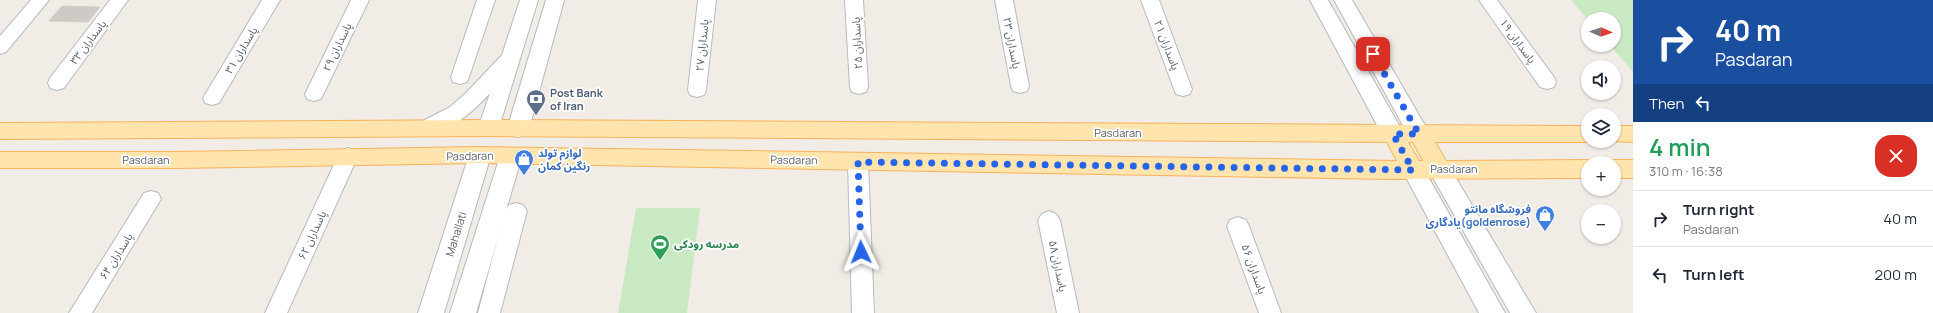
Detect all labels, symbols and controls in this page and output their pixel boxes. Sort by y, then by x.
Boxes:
text: 40 m [1715,11,1781,49]
north arrow [1581,12,1621,52]
map controls [1581,12,1621,244]
street label: پاسداران ۱۹ [1496,15,1540,67]
street label: پاسداران ۳۳ [66,16,110,68]
street label: پاسداران ۲۵ [848,16,866,70]
street label: پاسداران ۲۳ [999,16,1025,70]
icon: right [1649,16,1701,68]
street label: پاسداران ۲۷ [691,18,713,72]
street label: پاسداران ۲۱ [1150,18,1184,72]
street label: پاسداران ۲۹ [318,20,356,74]
street label: پاسداران ۳۱ [221,23,261,77]
pin [1356,37,1390,71]
icon: arrive [1362,43,1384,65]
text: Pasdaran [1715,47,1792,71]
button: sound [1581,60,1621,100]
place label: Post Bank of Iran [550,85,604,113]
bank icon: Post Bank of Iran [525,88,547,116]
icon: left [1692,92,1714,114]
text: Then [1649,93,1684,114]
button: layers [1581,108,1621,148]
street label: Pasdaran [1094,125,1142,140]
text: 4 min [1649,130,1711,163]
button: close [1875,135,1917,177]
place label: لوازم تولد رنگین کمان [538,145,590,173]
street label: Pasdaran [446,148,494,163]
shop icon: لوازم تولد رنگین کمان [513,148,535,176]
street label: Pasdaran [122,152,170,167]
street label: Pasdaran [770,152,818,167]
button: + [1581,156,1621,196]
street label: Pasdaran [1430,161,1478,176]
text: 310 m · 16:38 [1649,162,1723,180]
text: Turn right [1683,199,1754,220]
place label: فروشگاه مانتو یادگاری(goldenrose) [1426,201,1531,229]
shop icon: فروشگاه مانتو یادگاری(goldenrose) [1534,204,1556,232]
button: − [1581,204,1621,244]
street label: پاسداران ۶۲ [294,208,330,262]
icon: right [1649,208,1671,230]
text: 40 m [1883,208,1917,229]
street label: Mahallati [442,210,469,258]
text: Pasdaran [1683,220,1739,238]
street label: پاسداران ۶۴ [95,230,137,282]
position arrow [840,231,882,273]
sports icon: مدرسه رودکی [649,233,671,261]
place label: مدرسه رودکی [674,236,739,251]
street label: پاسداران ۵۸ [1045,239,1071,293]
street label: پاسداران ۵۶ [1237,242,1270,296]
icon: left [1649,264,1671,286]
text: Turn left [1683,264,1745,285]
text: 200 m [1874,264,1917,285]

